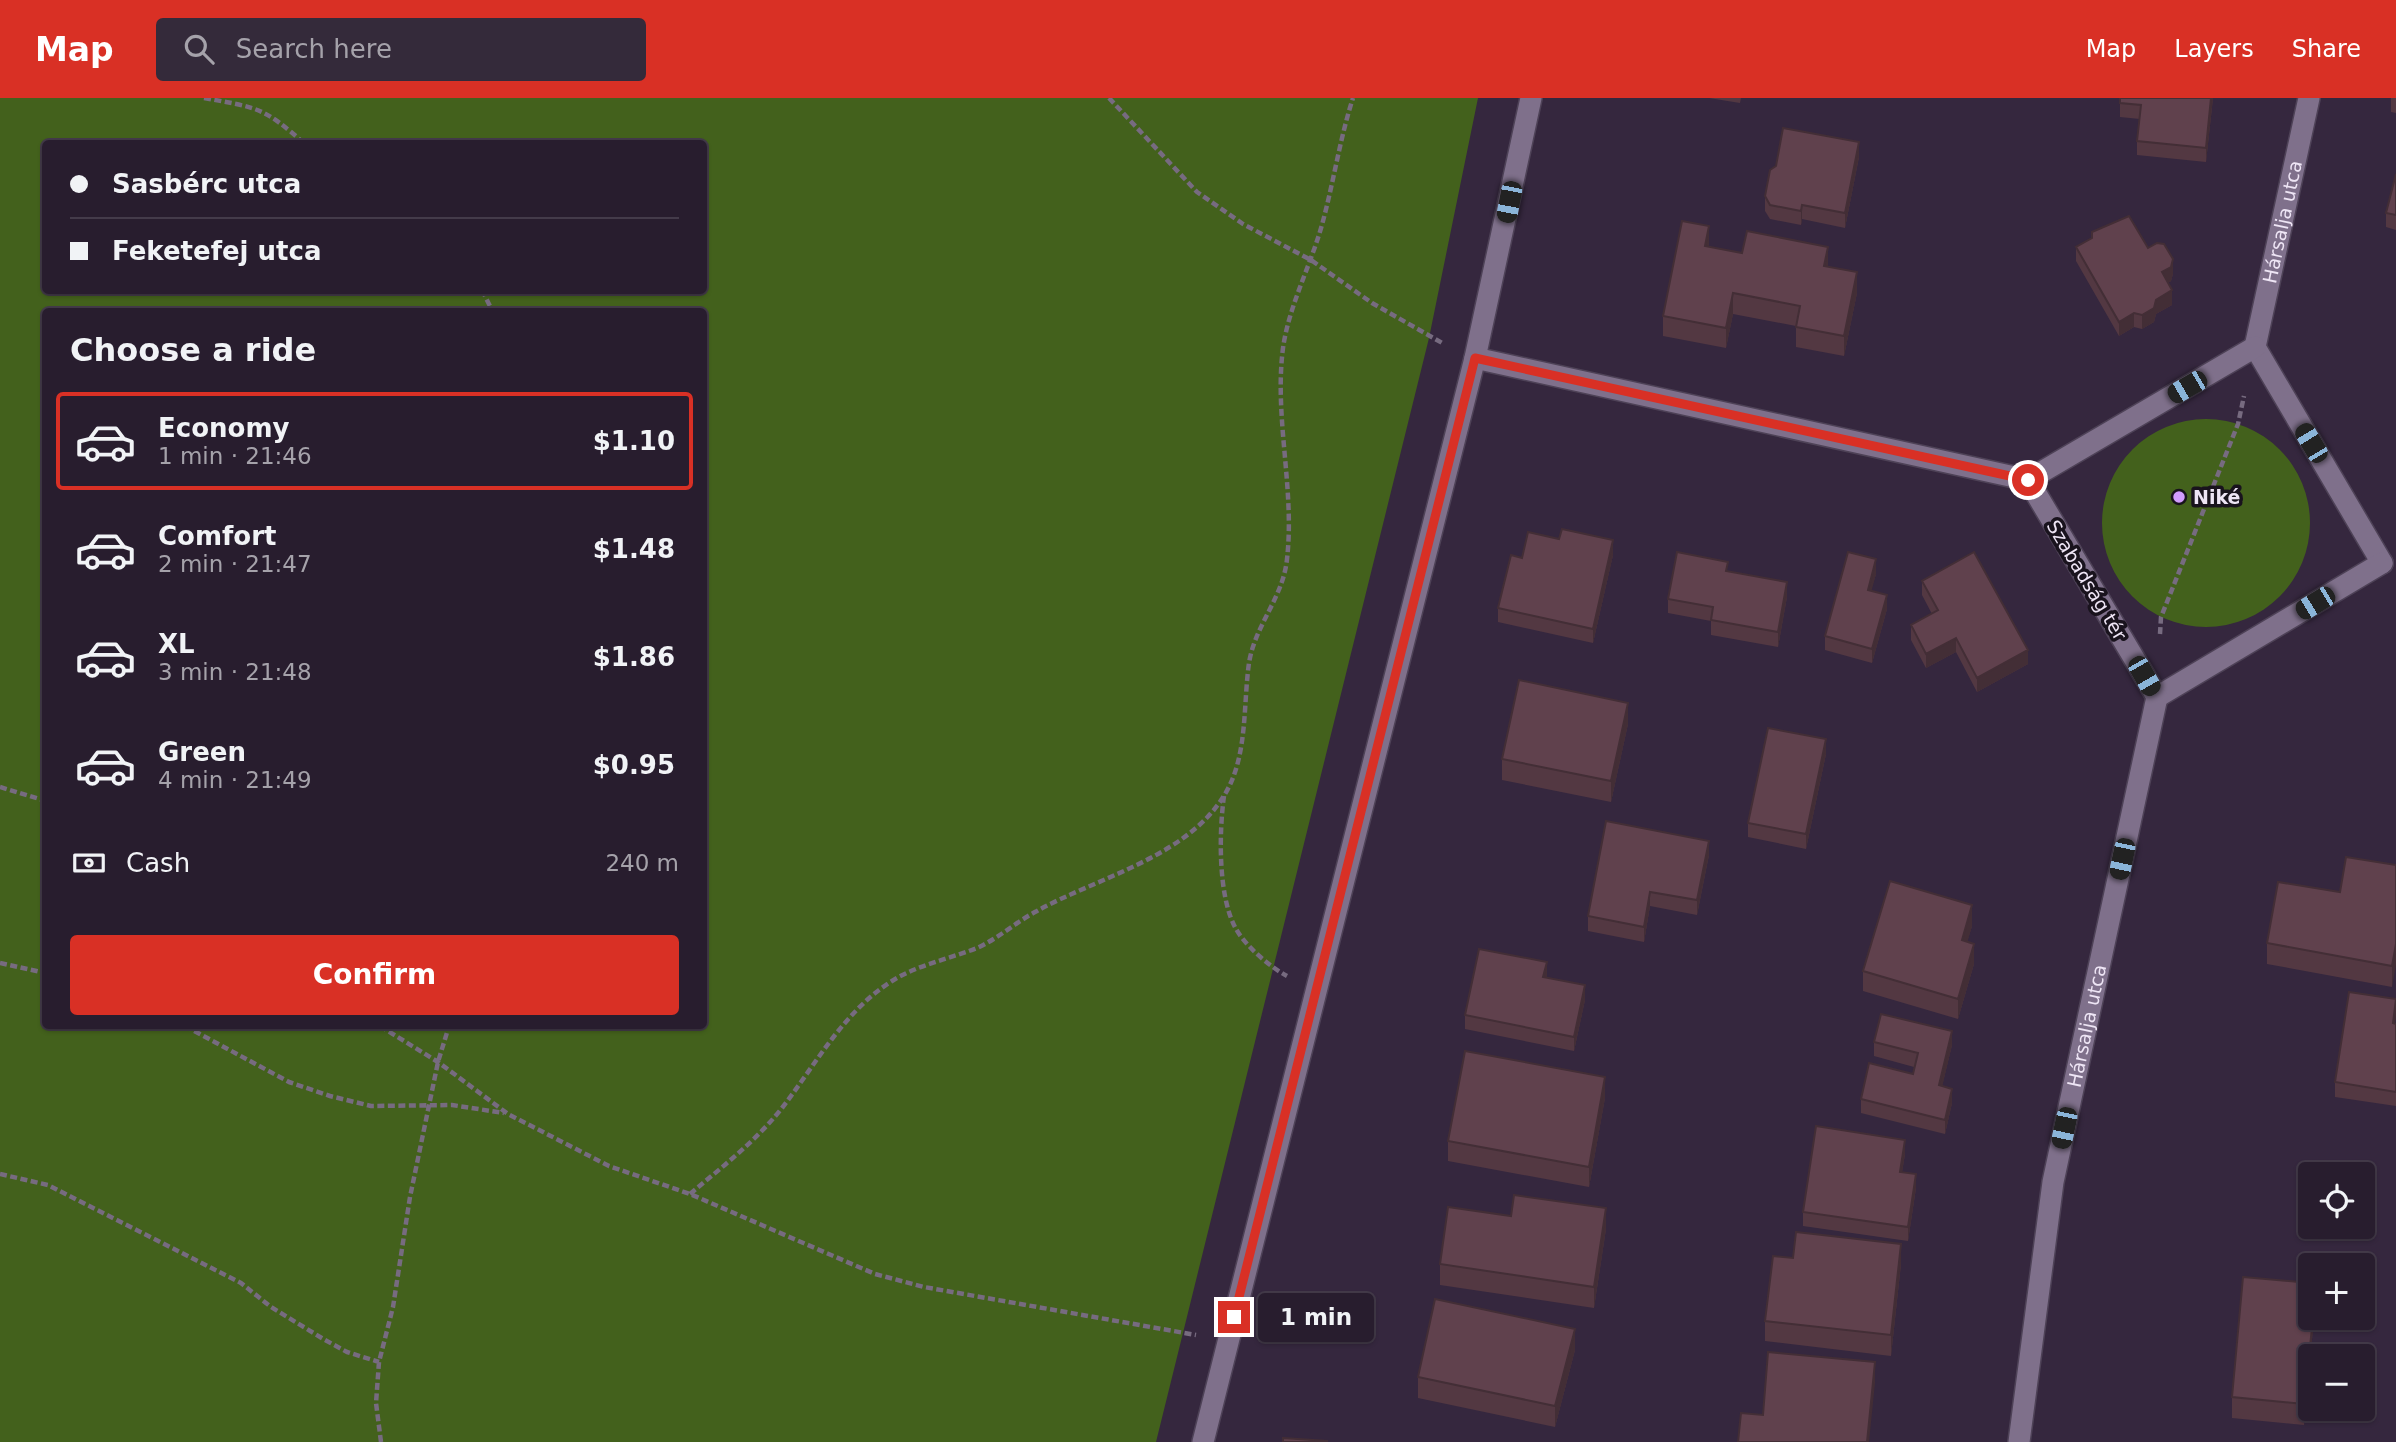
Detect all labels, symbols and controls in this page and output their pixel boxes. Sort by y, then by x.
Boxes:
search box [156,18,646,81]
text: Map [35,30,114,69]
icon: search [180,30,218,68]
text: Search here [236,34,392,64]
text: Map [2086,35,2136,63]
text: Layers [2174,35,2254,63]
text: Share [2292,35,2361,63]
street label: Hársalja utca [2258,158,2306,285]
text: Sasbérc utca [112,169,301,199]
car [1495,179,1524,225]
text: Feketefej utca [112,236,321,266]
text: Choose a ride [70,331,316,369]
car [2164,367,2211,407]
icon: car [74,410,137,473]
text: Economy [158,413,289,443]
car [2292,420,2331,466]
text: $1.10 [593,426,675,456]
text: 1 min · 21:46 [158,443,312,469]
route start [2012,464,2044,496]
place label: Niké [2193,486,2240,508]
marker: Niké [2171,489,2187,505]
street label: Szabadság tér [2043,516,2132,644]
icon: car [74,518,137,581]
text: Comfort [158,521,276,551]
text: $1.48 [593,534,675,564]
text: 2 min · 21:47 [158,551,312,577]
car [2292,583,2339,623]
icon: car [74,626,137,689]
text: XL [158,629,195,659]
text: $1.86 [593,642,675,672]
car [2125,653,2164,699]
text: 3 min · 21:48 [158,659,312,685]
icon: car [74,734,137,797]
text: Green [158,737,246,767]
text: $0.95 [593,750,675,780]
text: 4 min · 21:49 [158,767,312,793]
car [2108,836,2137,882]
icon: cash [70,844,108,882]
text: Cash [126,848,190,878]
text: 240 m [605,850,679,876]
button: Confirm [70,935,679,1015]
street label: Hársalja utca [2063,962,2110,1089]
car [2050,1105,2079,1151]
map controls [2298,1162,2375,1421]
button: locate [2298,1162,2375,1239]
button: + [2298,1253,2375,1330]
callout: 1 min [1258,1292,1374,1342]
route end [1218,1301,1250,1333]
text: 1 min [1280,1304,1352,1330]
button: − [2298,1344,2375,1421]

